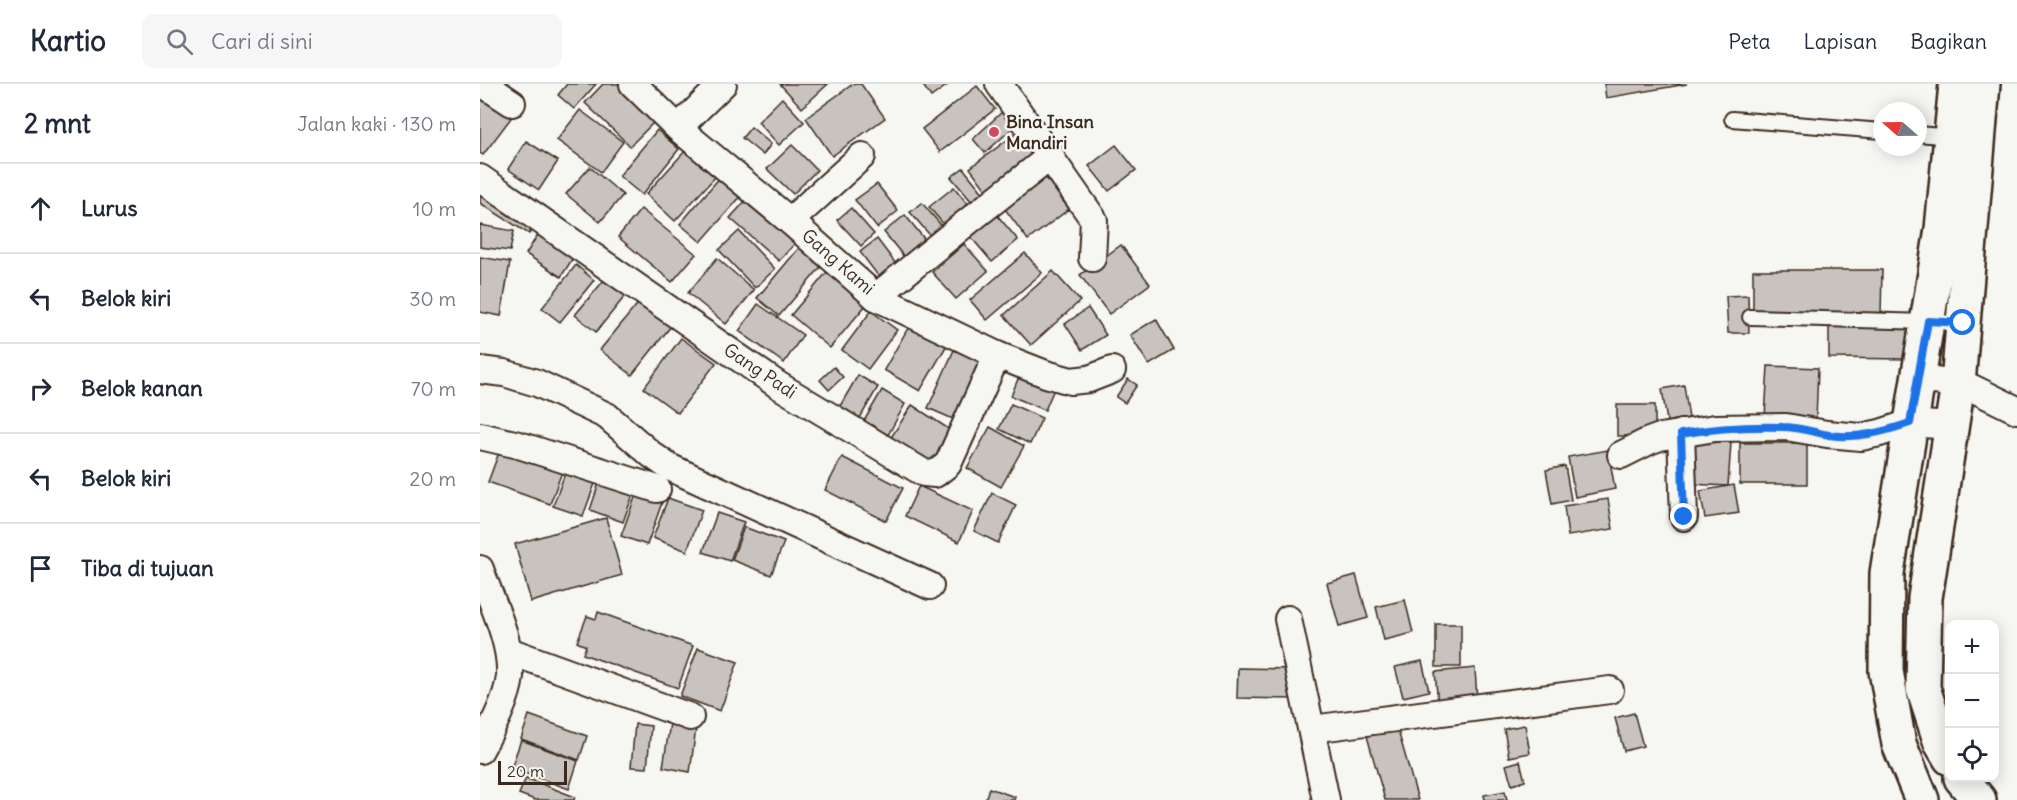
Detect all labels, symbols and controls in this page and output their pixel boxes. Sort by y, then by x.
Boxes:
search box [142,14,562,68]
text: Kartio [30,23,106,59]
icon: search [163,25,196,58]
text: Cari di sini [211,27,313,55]
text: Peta [1728,28,1771,55]
text: Lapisan [1804,28,1877,55]
text: Bagikan [1910,28,1987,55]
north arrow [1873,102,1927,156]
text: 2 mnt [24,107,91,140]
place label: Bina Insan Mandiri [1006,110,1094,154]
text: Jalan kaki · 130 m [297,111,456,136]
marker: Bina Insan Mandiri [987,125,1001,139]
icon: ahead [24,192,57,225]
text: Lurus [81,194,137,222]
text: 10 m [413,196,456,221]
street label: Gang Kami [797,224,880,300]
icon: left [24,282,57,315]
text: Belok kiri [81,284,171,312]
text: 30 m [409,286,456,311]
route start [1949,309,1975,335]
street label: Gang Padi [719,338,801,403]
icon: right [24,372,57,405]
text: Belok kanan [81,374,203,402]
text: 70 m [411,376,456,401]
icon: left [24,462,57,495]
text: Belok kiri [81,464,171,492]
text: 20 m [410,466,456,491]
route end [1670,503,1696,529]
icon: arrive [24,552,57,585]
text: Tiba di tujuan [81,554,214,582]
map controls [1945,620,1999,782]
button: + [1945,620,1999,674]
button: − [1945,674,1999,728]
button: locate [1945,728,1999,782]
scale bar [498,758,567,786]
text: 20 m [507,761,544,781]

